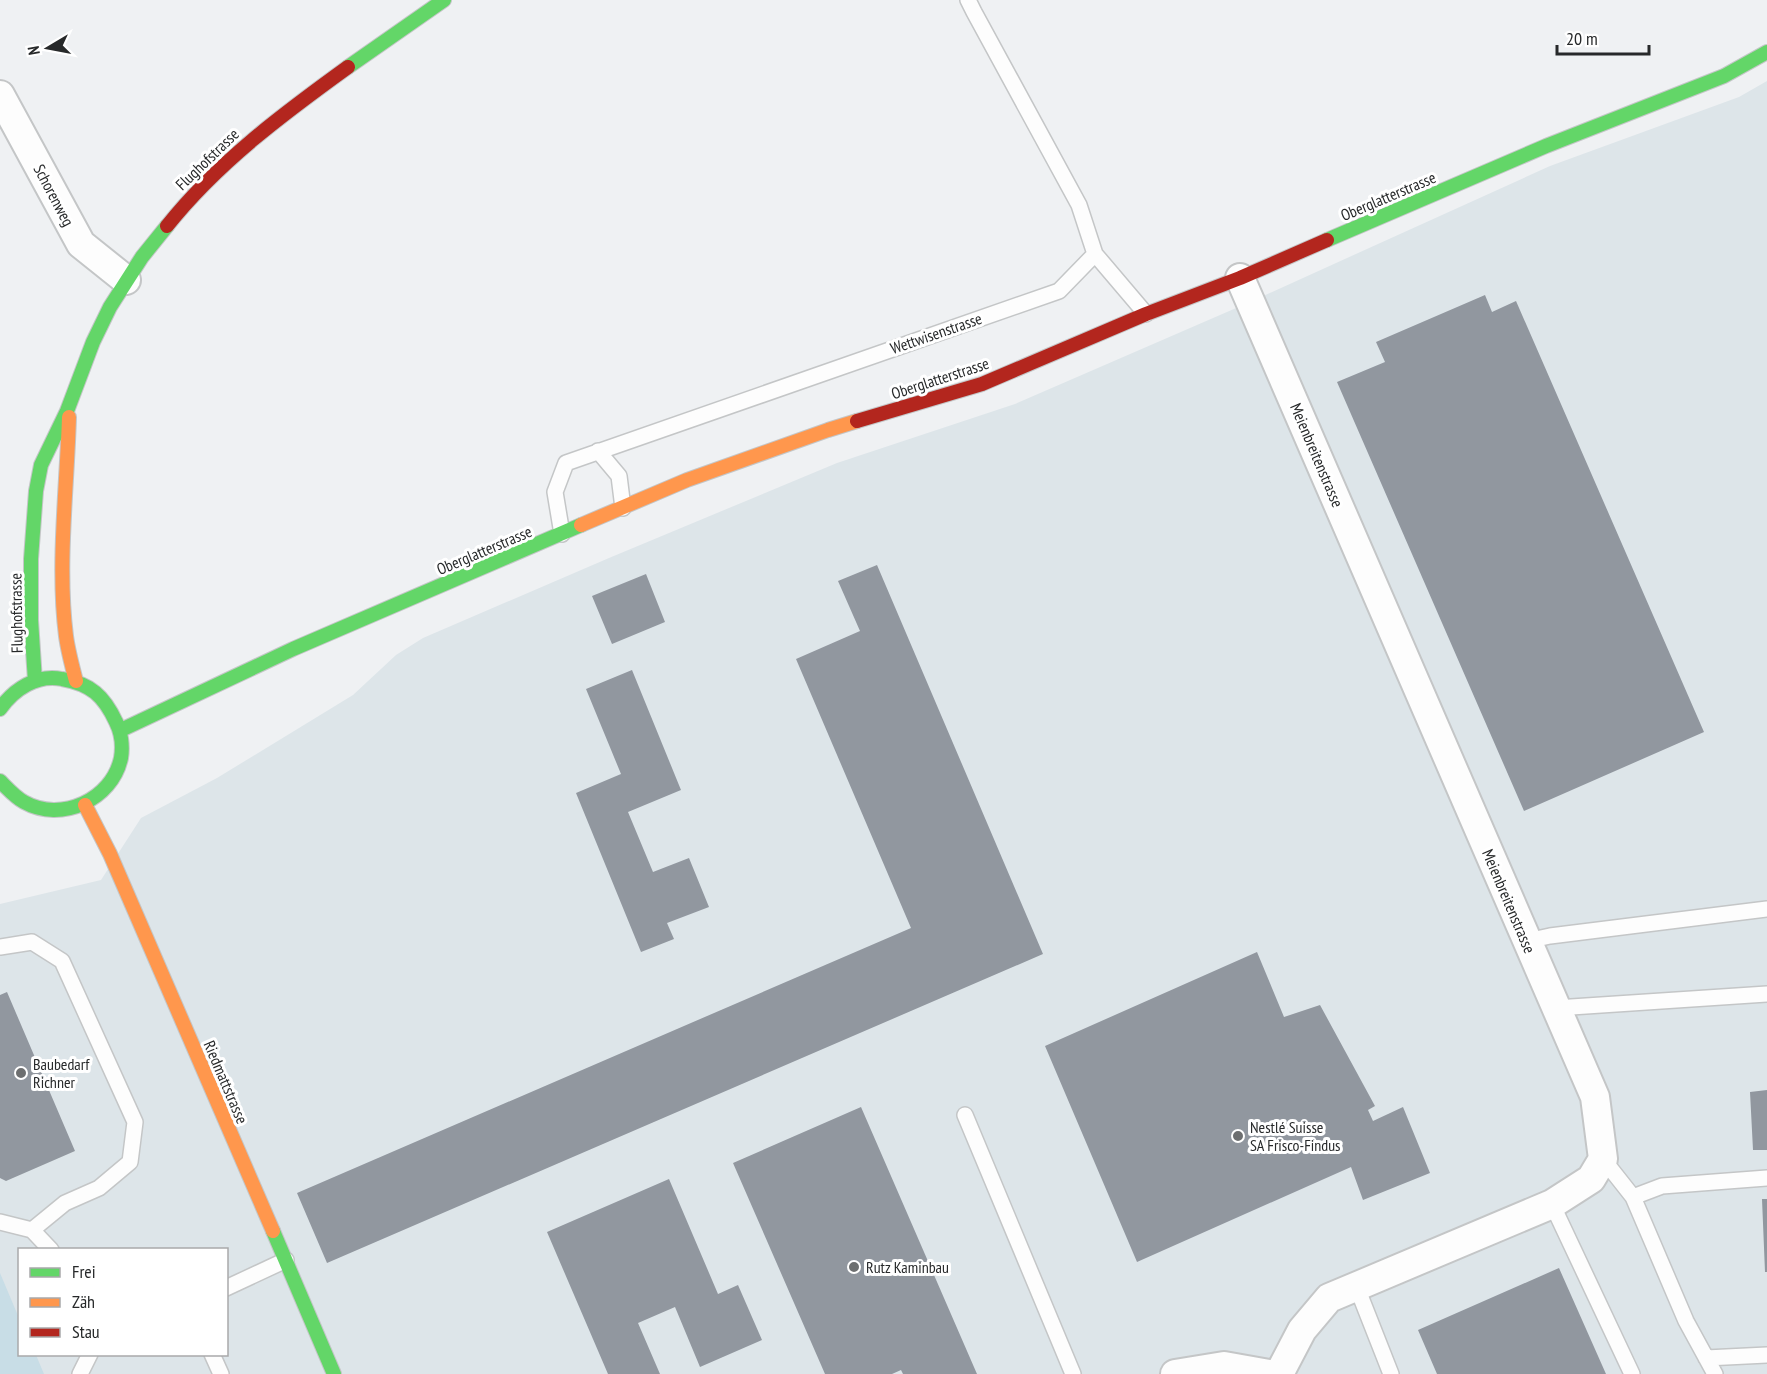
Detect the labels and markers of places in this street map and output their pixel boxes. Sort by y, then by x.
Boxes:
place label: Baubedarf Richner [33,1054,90,1092]
marker: Baubedarf Richner [14,1066,28,1080]
place label: Nestlé Suisse SA Frisco-Findus [1250,1117,1341,1155]
marker: Nestlé Suisse SA Frisco-Findus [1231,1129,1245,1143]
place label: Rutz Kaminbau [866,1257,949,1277]
marker: Rutz Kaminbau [847,1260,861,1274]

